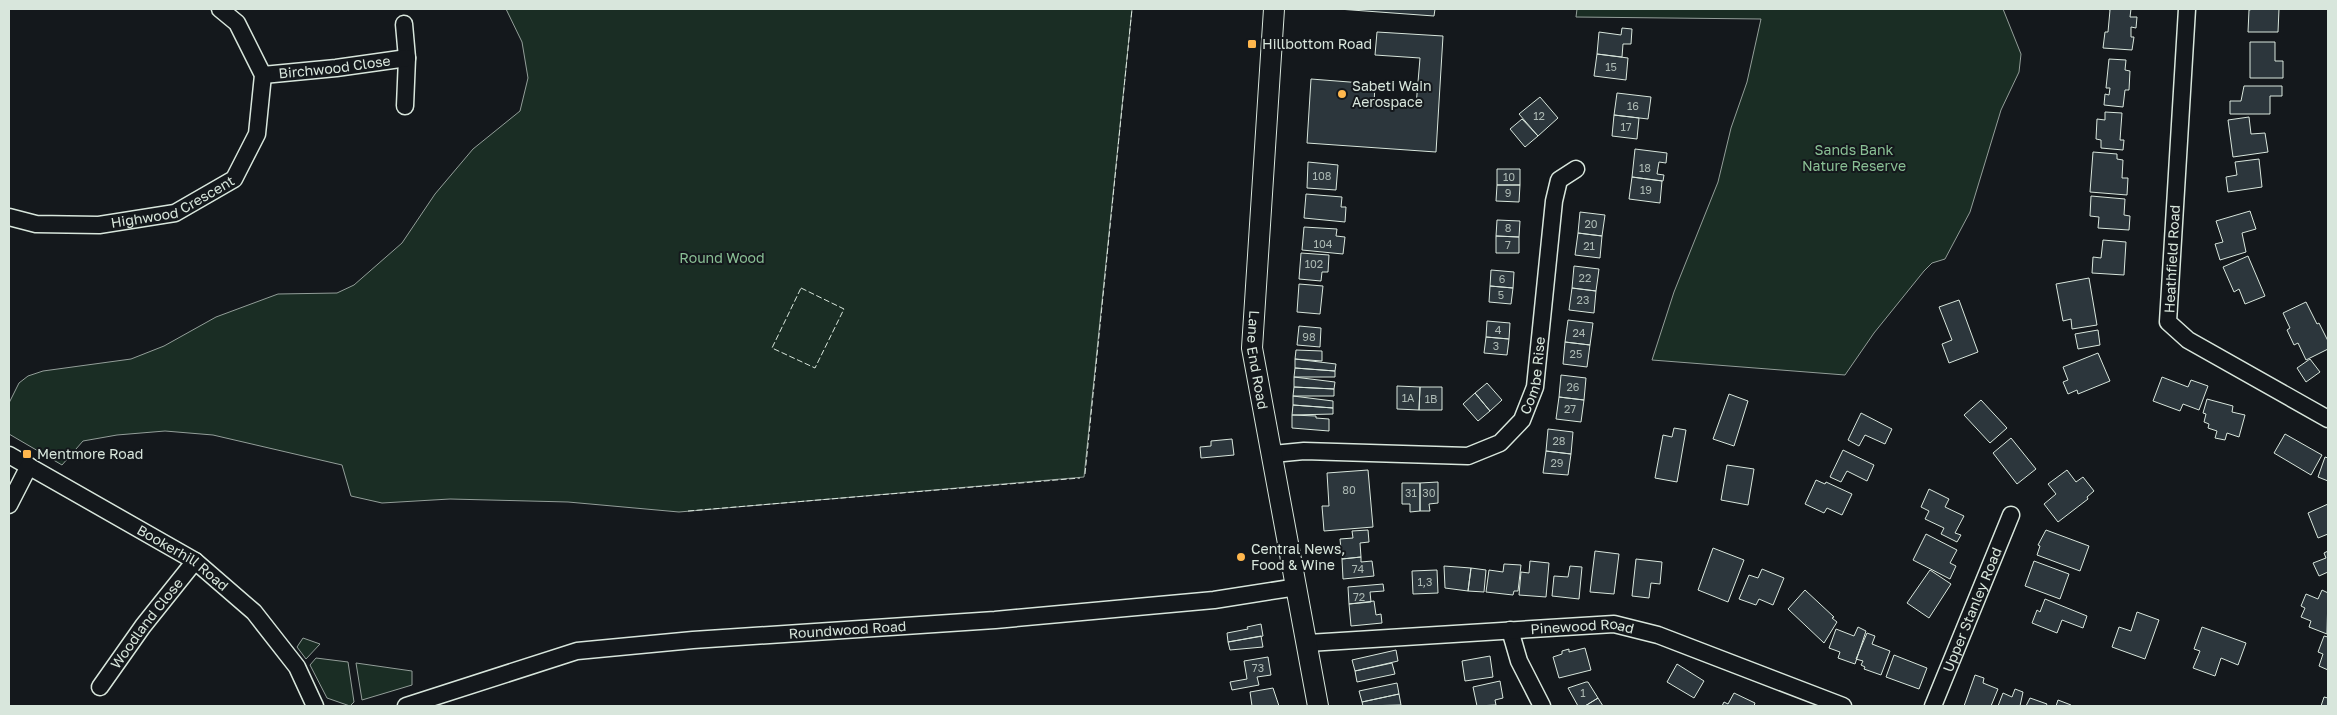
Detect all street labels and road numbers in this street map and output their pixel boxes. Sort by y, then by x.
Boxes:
street label: Birchwood Close [278,51,392,81]
street label: Highwood Crescent [110,172,237,231]
street label: Heathfield Road [2160,204,2183,314]
street label: Lane End Road [1244,310,1272,411]
street label: Combe Rise [1516,336,1548,417]
street label: Bookerhill Road [134,521,232,594]
street label: Upper Stanley Road [1939,545,2005,674]
street label: Woodland Close [107,574,186,672]
street label: Pinewood Road [1530,615,1636,637]
street label: Roundwood Road [788,617,907,642]

